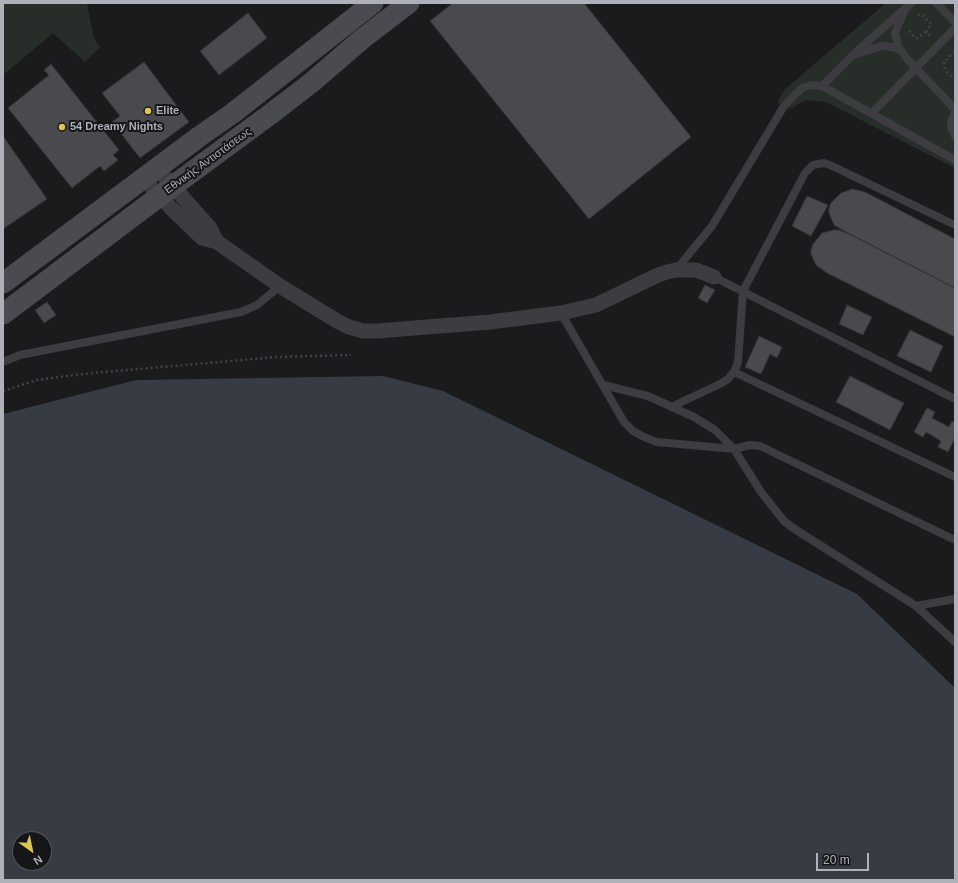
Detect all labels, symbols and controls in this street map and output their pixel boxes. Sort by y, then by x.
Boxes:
place label: Elite [156,104,179,118]
marker: Elite [143,106,153,116]
place label: 54 Dreamy Nights [70,120,163,134]
marker: 54 Dreamy Nights [57,122,67,132]
street label: Εθνικής Αντιστάσεως [162,125,254,197]
north arrow [12,831,52,871]
scale bar [818,845,871,871]
text: N [31,853,45,867]
text: 20 m [823,853,850,867]

